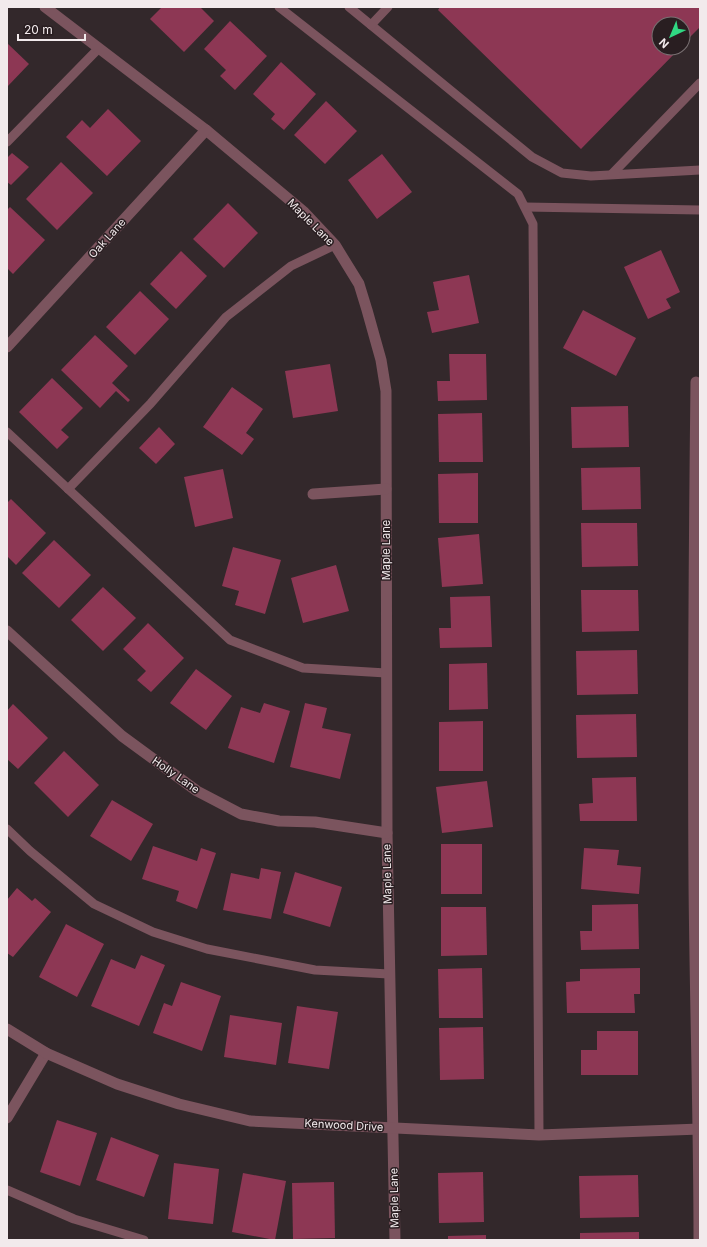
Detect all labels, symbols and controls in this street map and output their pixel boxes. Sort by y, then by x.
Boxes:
scale bar [18,16,85,42]
north arrow [651,16,691,56]
text: 20 m [24,22,53,37]
text: N [656,35,672,51]
street label: Maple Lane [285,196,337,248]
street label: Oak Lane [85,215,129,261]
street label: Maple Lane [379,520,393,580]
street label: Holly Lane [150,754,202,796]
street label: Maple Lane [379,844,395,904]
street label: Kenwood Drive [304,1116,384,1134]
street label: Maple Lane [386,1168,402,1228]

